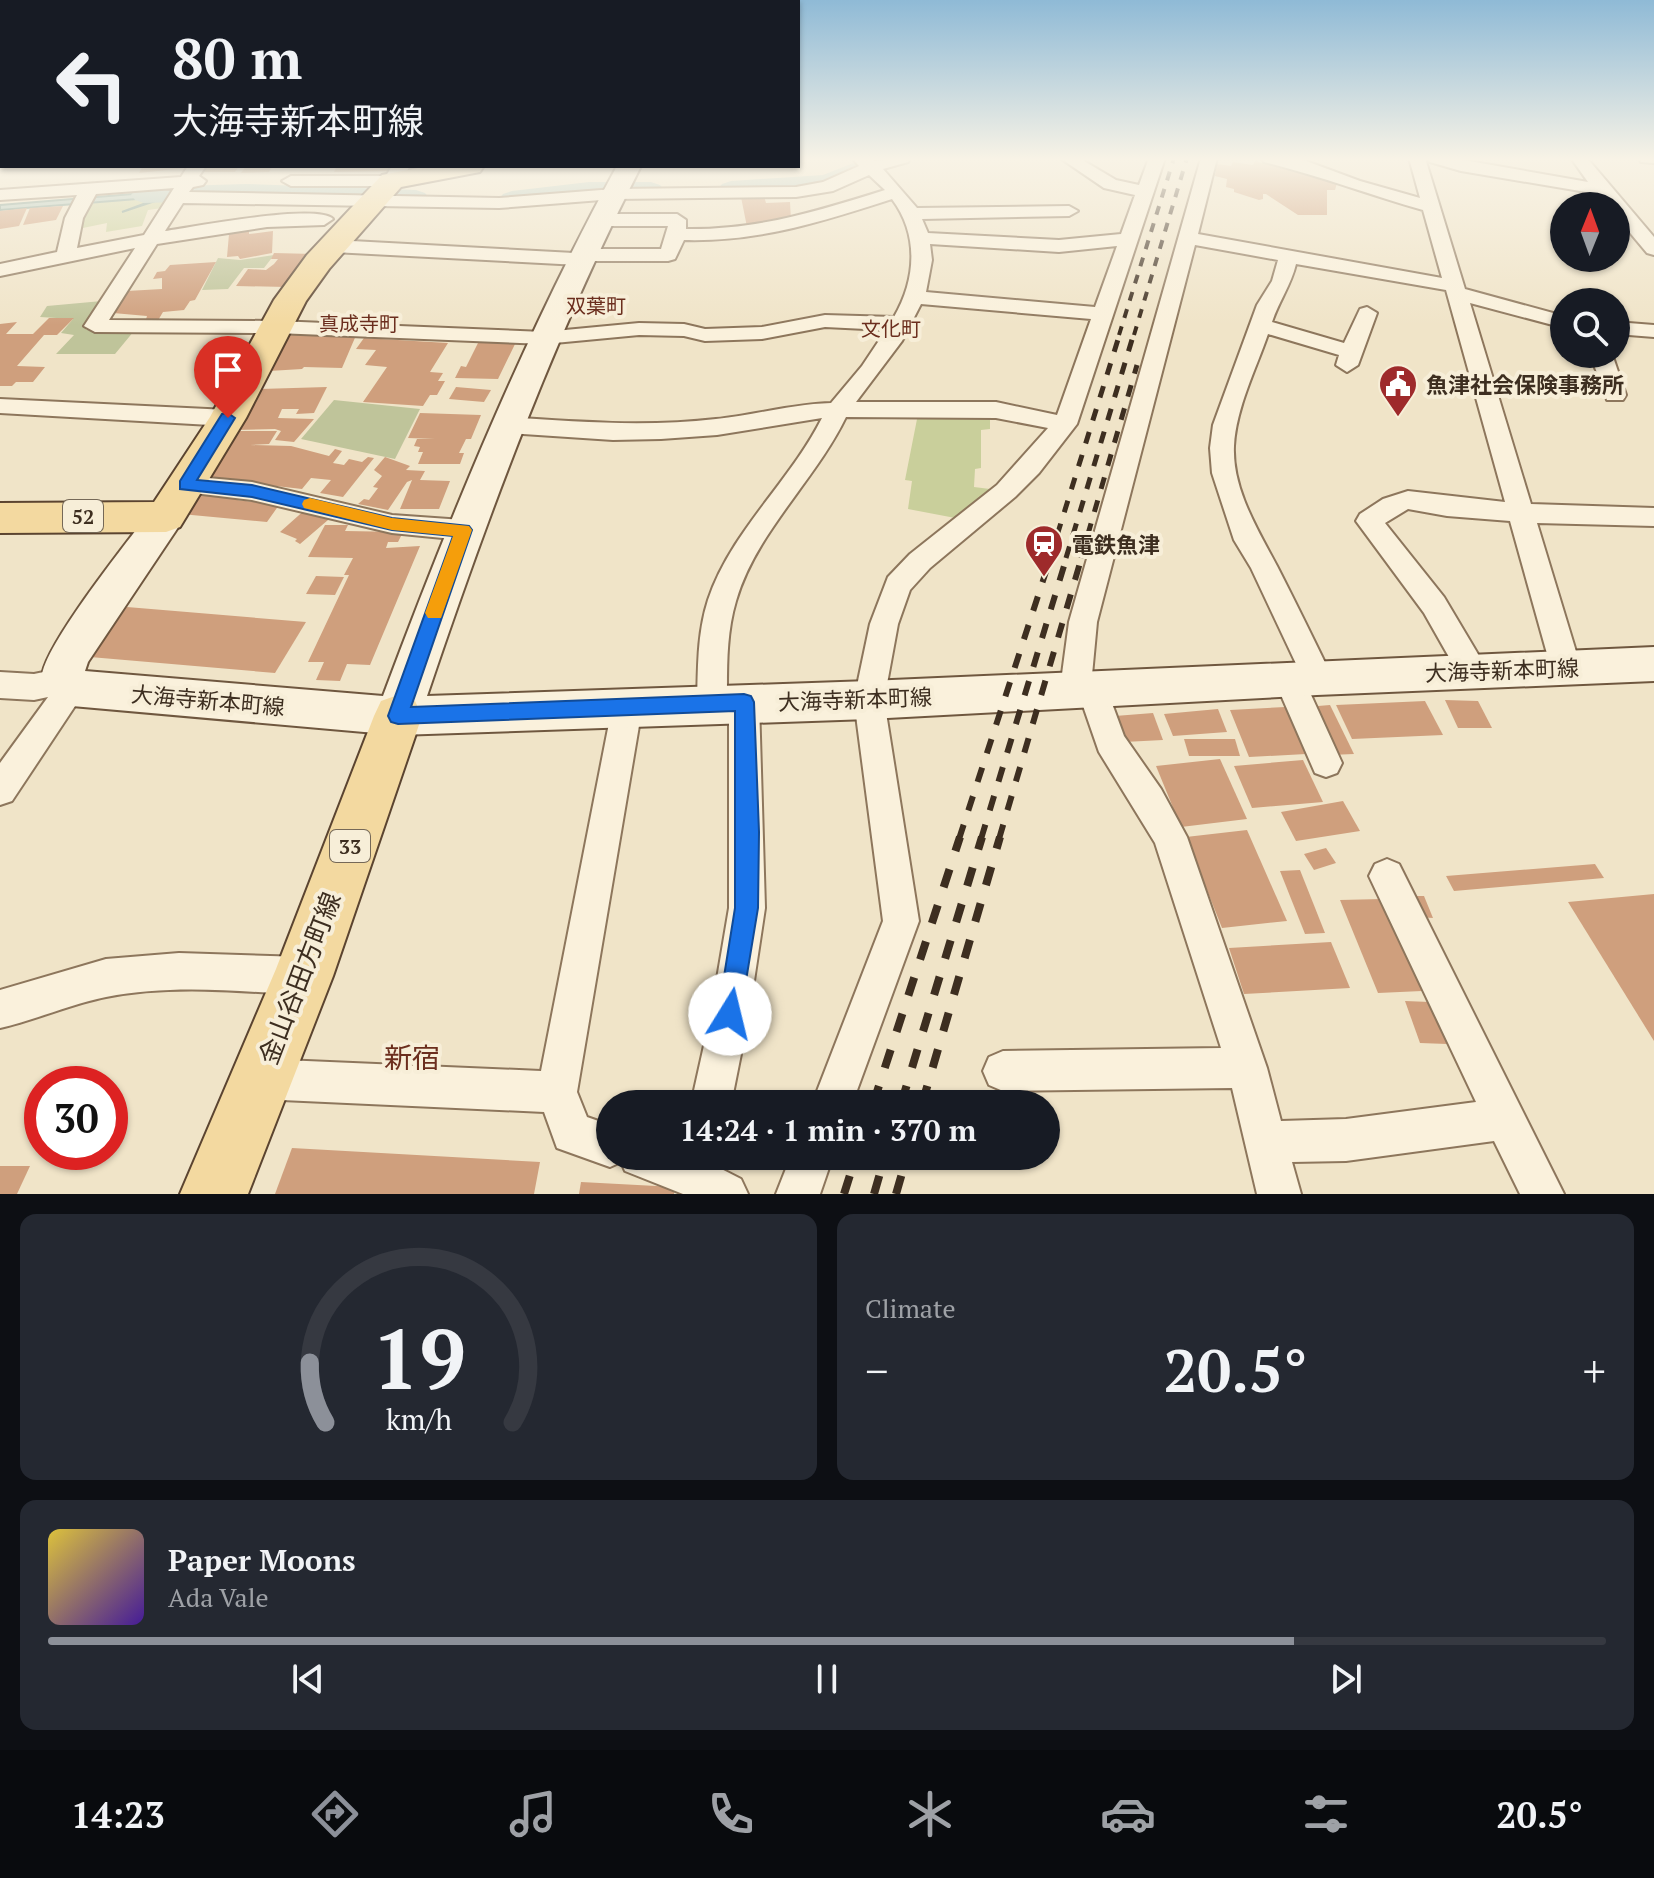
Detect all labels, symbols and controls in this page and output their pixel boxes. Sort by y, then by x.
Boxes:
text: 80 m [172,21,302,95]
icon: left [40,32,144,136]
text: 大海寺新本町線 [172,97,424,144]
north arrow [1550,192,1630,272]
map controls [1550,192,1630,368]
button: search [1550,288,1630,368]
district label: 双葉町 [566,292,626,319]
district label: 真成寺町 [319,310,399,337]
district label: 文化町 [861,315,921,342]
pin [194,336,262,418]
icon: arrive [206,348,250,392]
public building icon: 魚津社会保険事務所 [1377,363,1419,418]
place label: 魚津社会保険事務所 [1426,370,1624,399]
road number: 52 [63,500,103,532]
station icon: 電鉄魚津 [1023,523,1065,578]
place label: 電鉄魚津 [1072,530,1160,559]
street label: 大海寺新本町線 [1425,653,1579,687]
street label: 大海寺新本町線 [130,679,286,721]
street label: 大海寺新本町線 [778,682,932,716]
road number: 33 [330,830,370,862]
street label: 金山谷田方町線 [251,887,347,1069]
position arrow [688,972,772,1056]
district label: 新宿 [384,1039,440,1076]
speed limit sign: 30 [24,1066,128,1170]
text: 14:24 · 1 min · 370 m [680,1110,976,1150]
text: Climate [865,1291,956,1325]
text: 19 [371,1303,466,1413]
text: 20.5° [1163,1330,1308,1409]
text: − [865,1341,888,1400]
text: + [1583,1341,1606,1400]
text: km/h [385,1400,452,1438]
text: Paper Moons [168,1540,356,1580]
text: Ada Vale [168,1580,269,1614]
icon: previous [286,1657,330,1701]
icon: pause [805,1657,849,1701]
icon: next [1324,1657,1368,1701]
icon: directions [307,1786,363,1842]
icon: music [505,1786,561,1842]
icon: phone [703,1786,759,1842]
icon: climate [902,1786,958,1842]
icon: car [1100,1786,1156,1842]
icon: filters [1298,1786,1354,1842]
text: 14:23 [71,1791,165,1838]
text: 20.5° [1496,1791,1583,1838]

